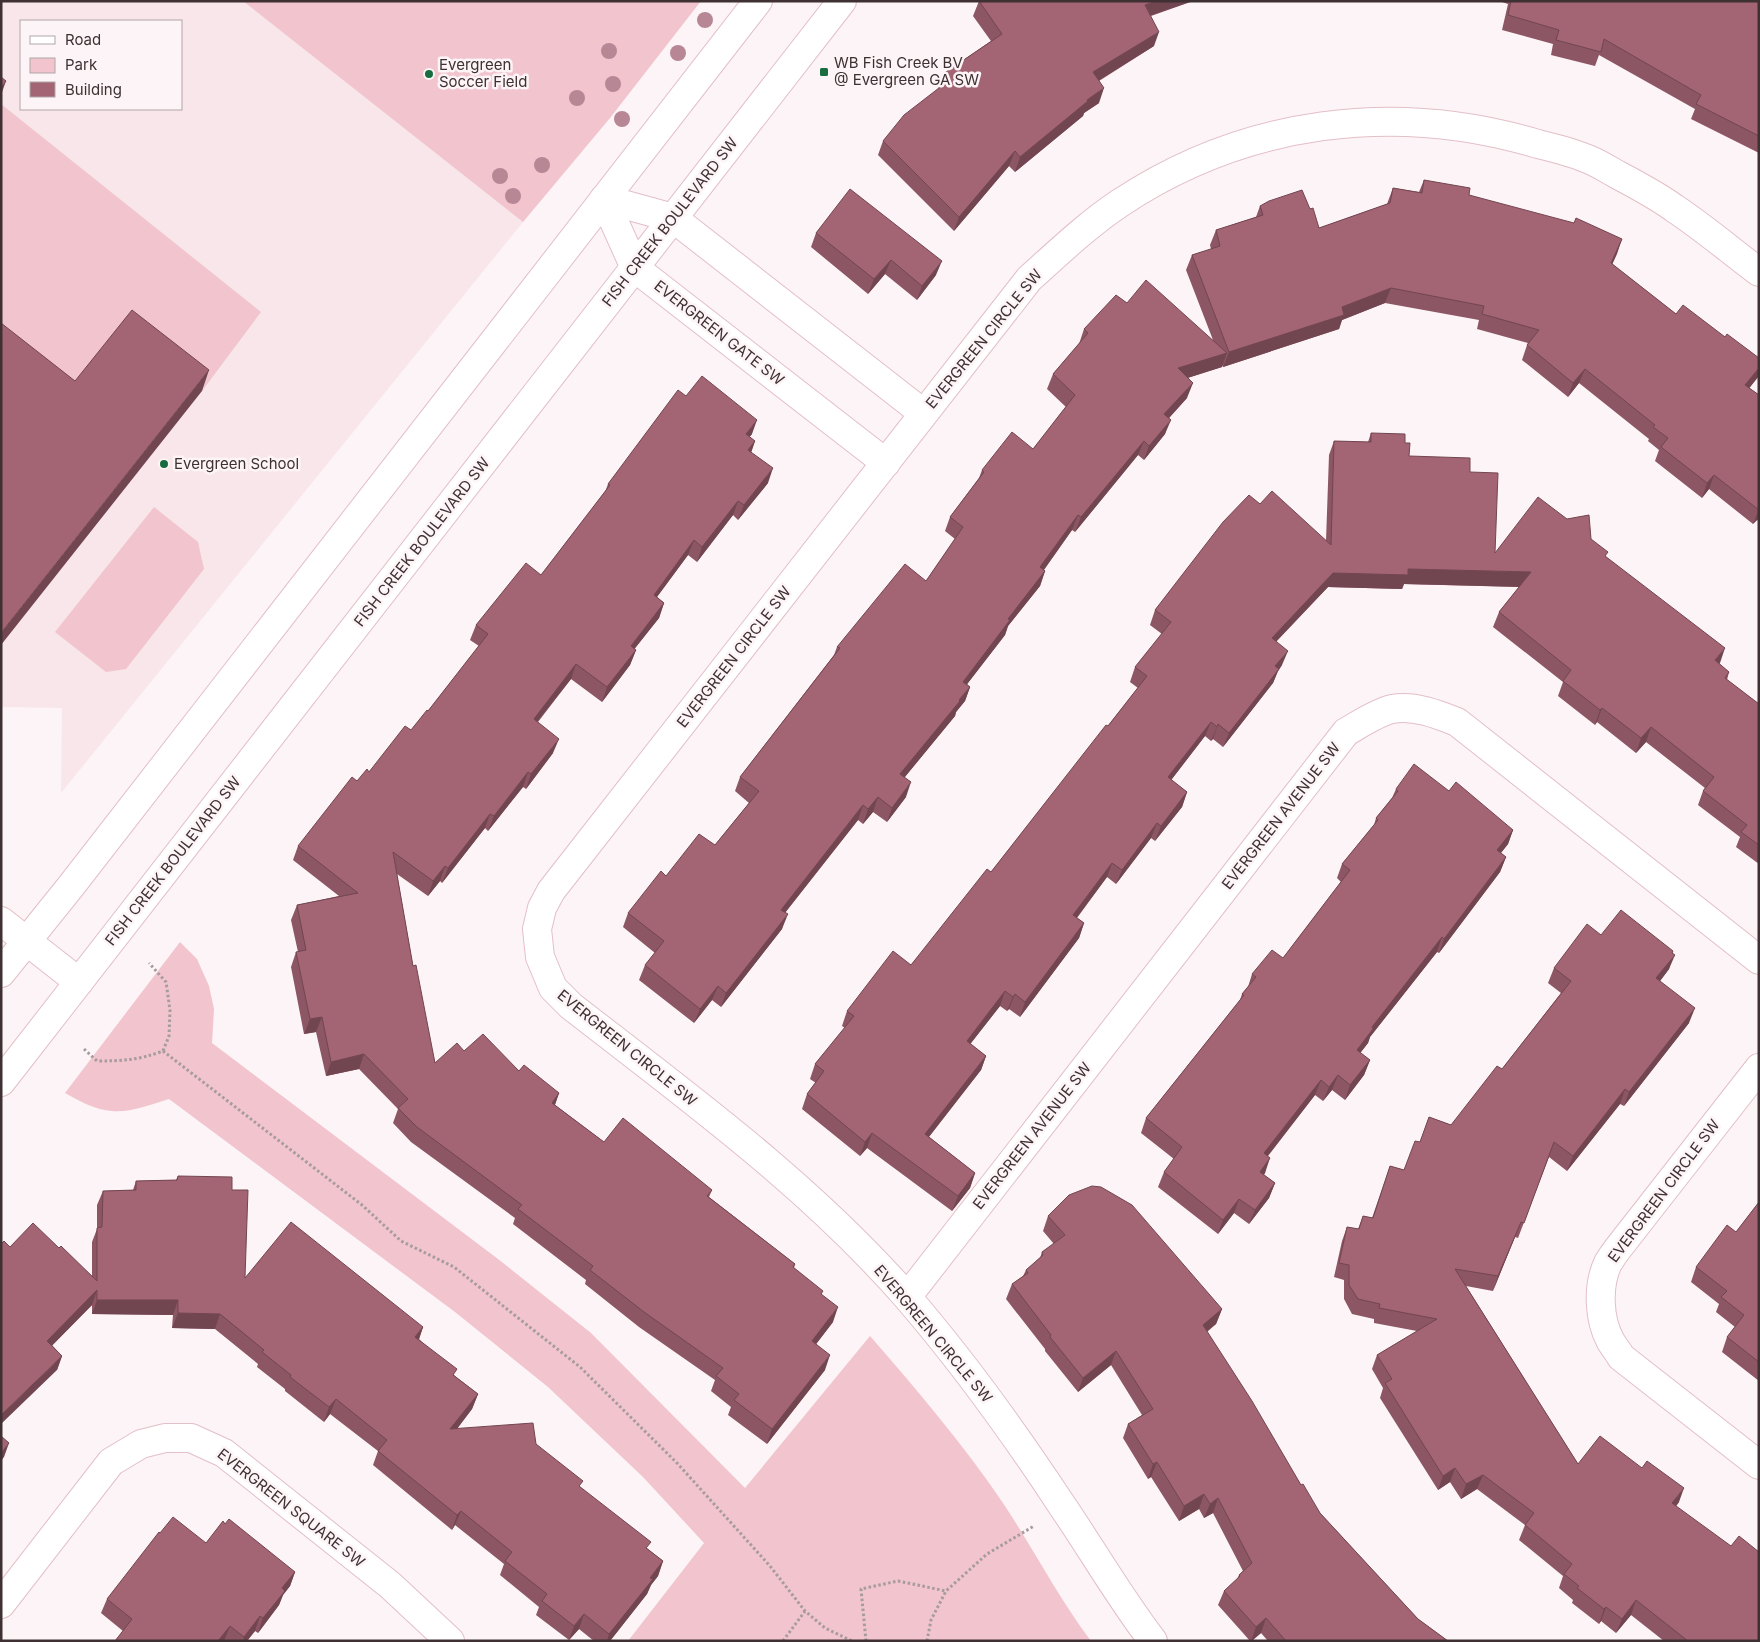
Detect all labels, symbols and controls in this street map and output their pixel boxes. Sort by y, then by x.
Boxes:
legend [20,20,182,110]
text: Road [65,30,101,49]
place label: WB Fish Creek BV @ Evergreen GA SW [834,53,979,89]
text: Park [65,55,98,74]
place label: Evergreen Soccer Field [439,55,527,91]
marker: WB Fish Creek BV @ Evergreen GA SW [818,66,830,78]
marker: Evergreen Soccer Field [423,68,435,80]
text: Building [65,80,122,99]
street label: FISH CREEK BOULEVARD SW [598,133,742,310]
street label: EVERGREEN CIRCLE SW [921,265,1046,412]
street label: EVERGREEN GATE SW [651,276,788,389]
street label: FISH CREEK BOULEVARD SW [350,453,494,630]
place label: Evergreen School [174,454,299,473]
marker: Evergreen School [158,458,170,470]
street label: EVERGREEN CIRCLE SW [673,582,795,731]
street label: EVERGREEN AVENUE SW [1217,738,1344,893]
street label: FISH CREEK BOULEVARD SW [101,772,245,949]
street label: EVERGREEN CIRCLE SW [554,985,701,1110]
street label: EVERGREEN AVENUE SW [968,1058,1095,1213]
street label: EVERGREEN CIRCLE SW [1604,1115,1724,1266]
street label: EVERGREEN CIRCLE SW [870,1261,997,1407]
street label: EVERGREEN SQUARE SW [214,1444,369,1571]

